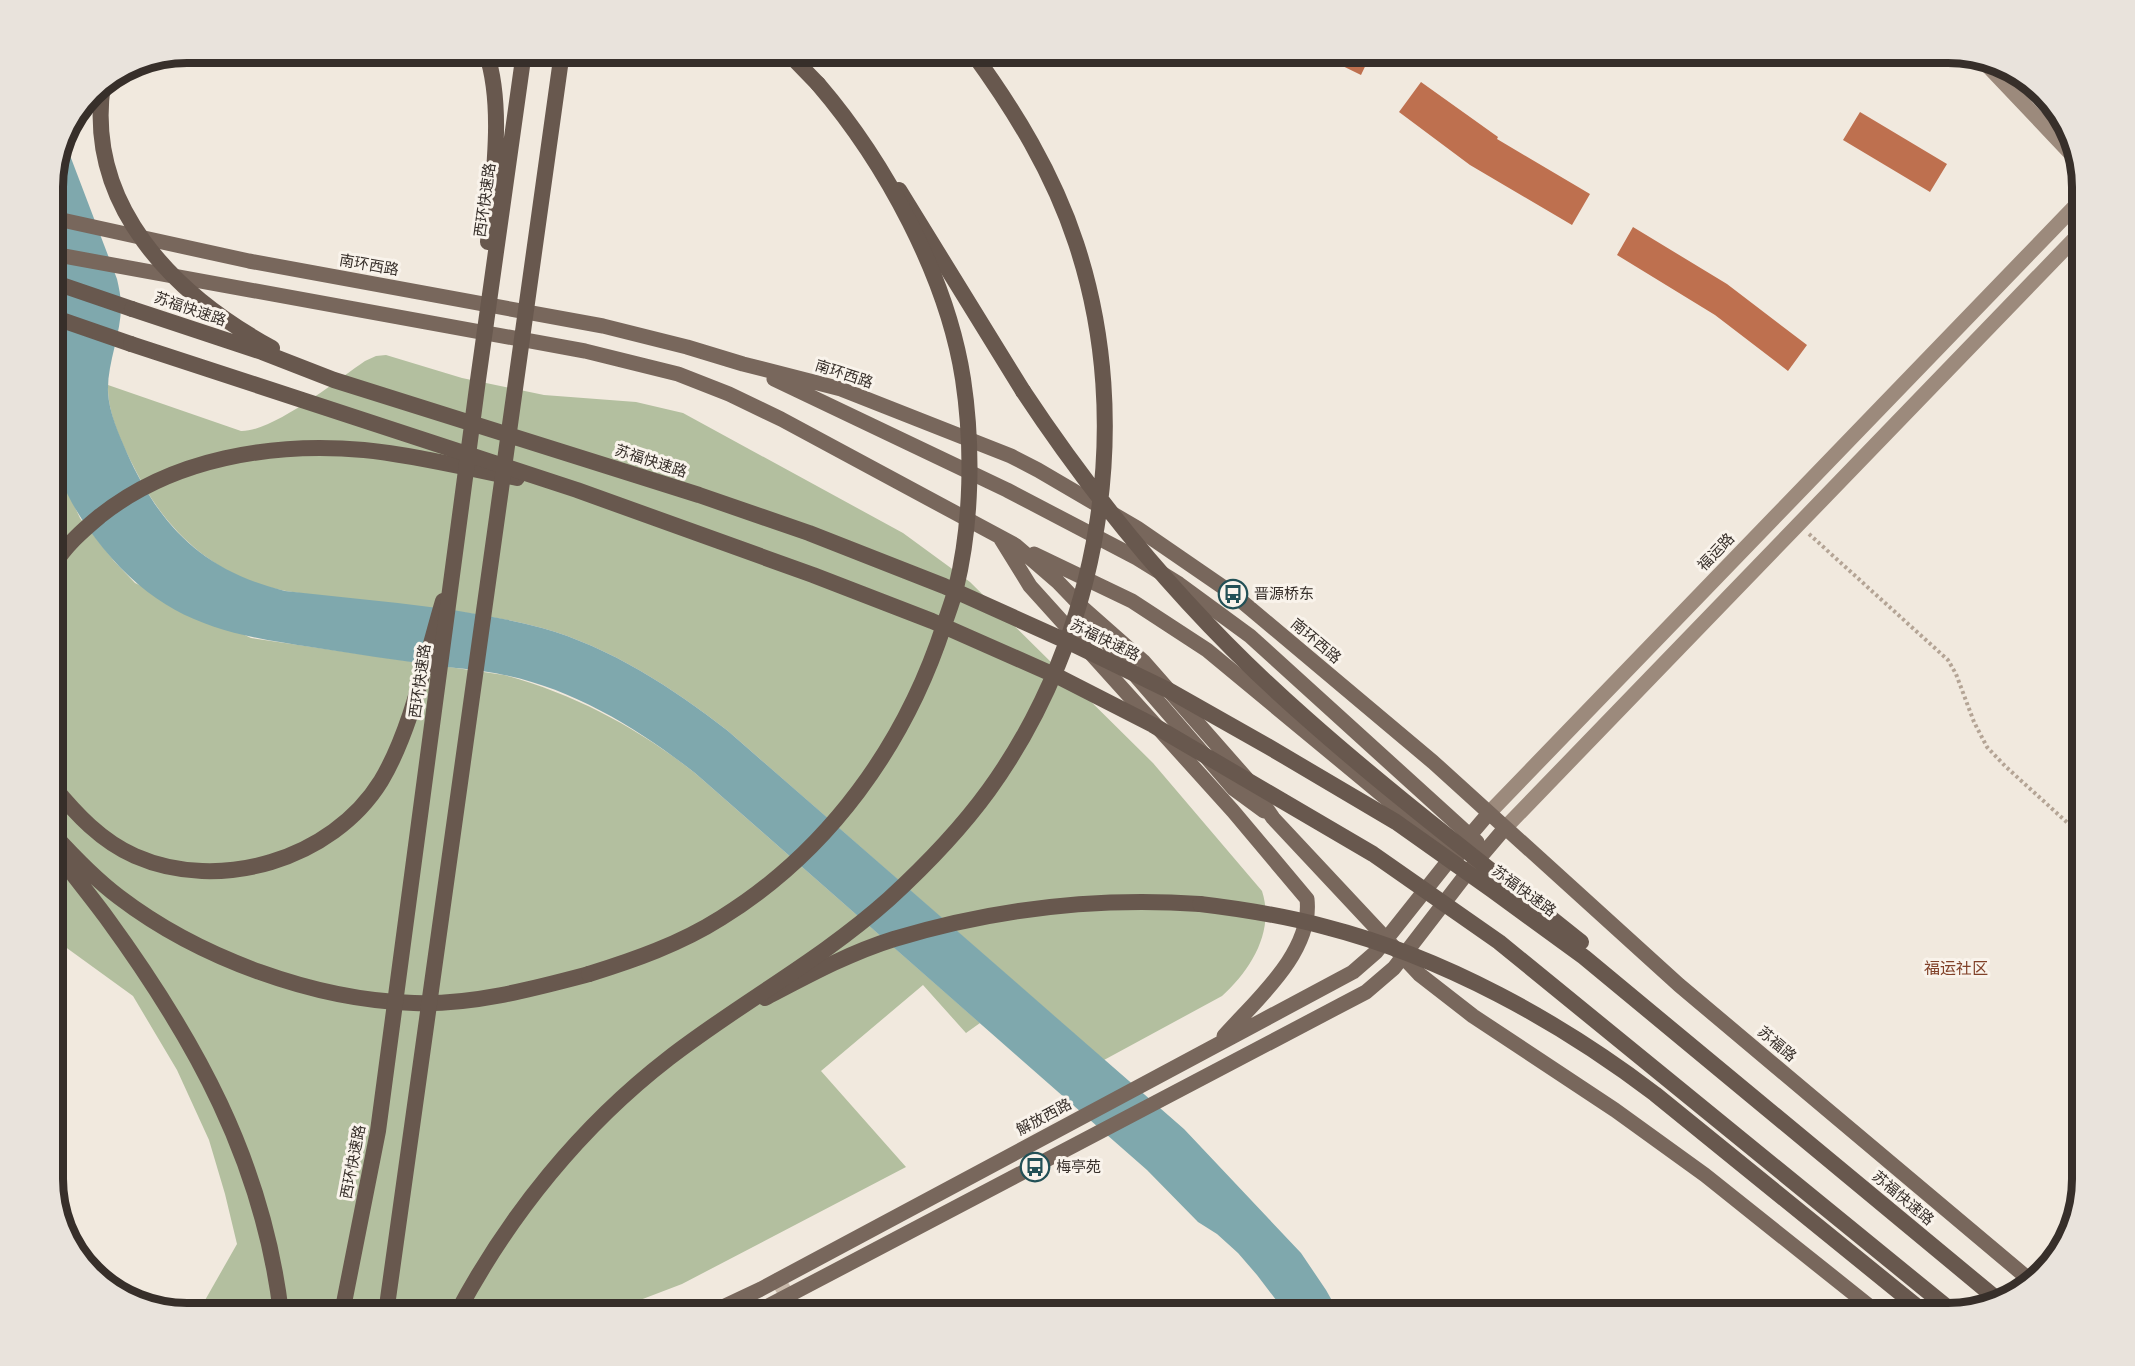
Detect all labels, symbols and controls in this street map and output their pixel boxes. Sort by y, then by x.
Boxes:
street label: 西环快速路 [471,162,499,238]
street label: 南环西路 [338,251,400,279]
street label: 苏福快速路 [152,288,228,330]
street label: 南环西路 [813,356,875,392]
street label: 苏福快速路 [613,441,689,481]
street label: 福运路 [1694,530,1738,574]
bus stop icon: 晋源桥东 [1217,578,1249,610]
place label: 晋源桥东 [1254,585,1314,603]
street label: 苏福快速路 [1067,615,1143,665]
street label: 南环西路 [1287,615,1345,667]
street label: 西环快速路 [406,643,434,719]
street label: 苏福快速路 [1488,862,1560,920]
district label: 福运社区 [1924,959,1988,978]
street label: 苏福路 [1754,1023,1800,1065]
street label: 解放西路 [1013,1095,1075,1139]
street label: 西环快速路 [337,1123,369,1201]
bus stop icon: 梅亭苑 [1019,1151,1051,1183]
place label: 梅亭苑 [1056,1158,1101,1176]
street label: 苏福快速路 [1868,1167,1938,1229]

